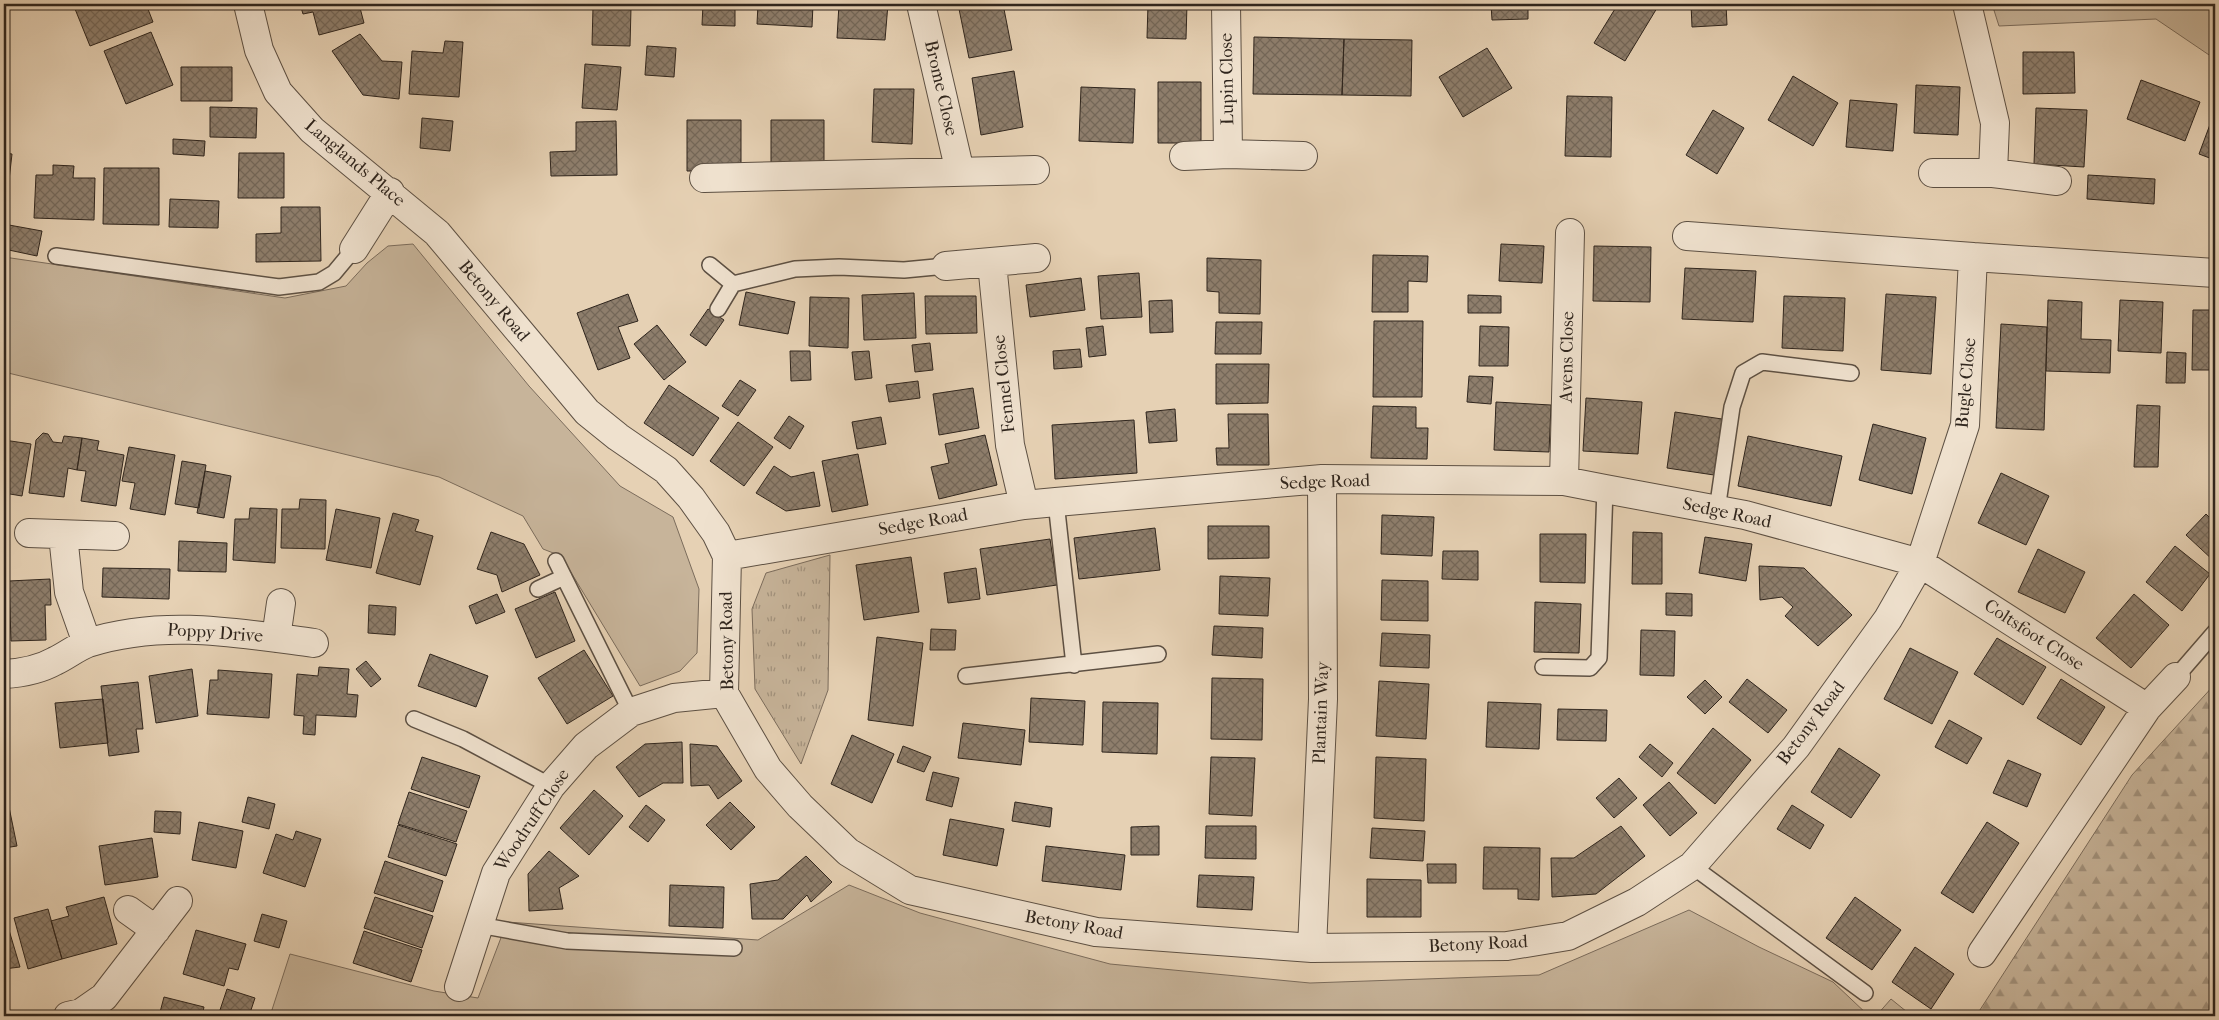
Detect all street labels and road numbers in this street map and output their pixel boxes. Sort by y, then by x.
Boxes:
street label: Lupin Close [1216,33,1238,125]
street label: Brome Close [920,38,962,138]
street label: Langlands Place [301,115,409,211]
street label: Betony Road [454,256,534,346]
street label: Avens Close [1556,311,1578,404]
street label: Fennel Close [988,334,1020,434]
street label: Bugle Close [1952,337,1980,429]
street label: Sedge Road [1279,470,1371,494]
street label: Sedge Road [1681,493,1774,533]
street label: Sedge Road [877,504,970,540]
street label: Betony Road [716,591,738,691]
street label: Coltsfoot Close [1980,595,2088,675]
street label: Poppy Drive [166,619,264,647]
street label: Plantain Way [1309,660,1333,765]
street label: Betony Road [1773,677,1849,769]
street label: Woodruff Close [490,765,574,876]
street label: Betony Road [1023,906,1125,944]
street label: Betony Road [1428,931,1528,957]

